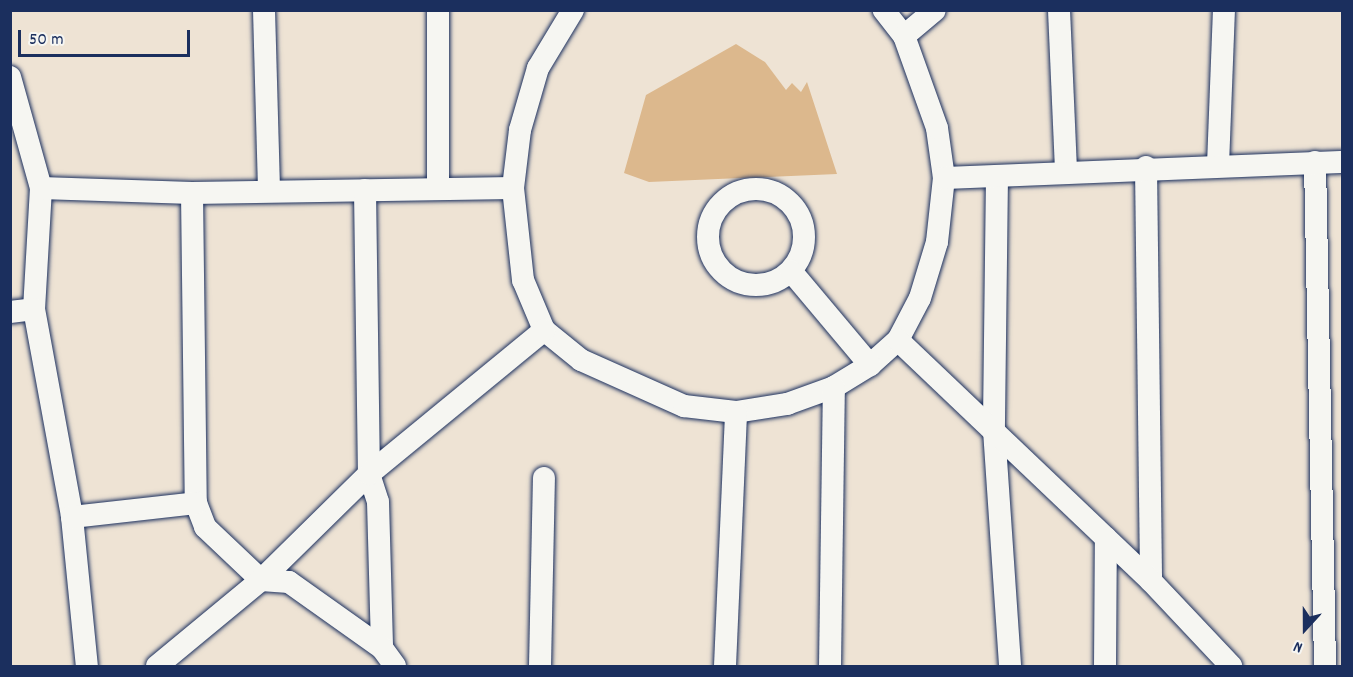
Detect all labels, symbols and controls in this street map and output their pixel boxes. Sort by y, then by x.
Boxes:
scale bar [21,18,194,56]
text: 50 m [29,28,64,53]
north arrow [1275,599,1335,659]
text: N [1291,634,1306,658]

